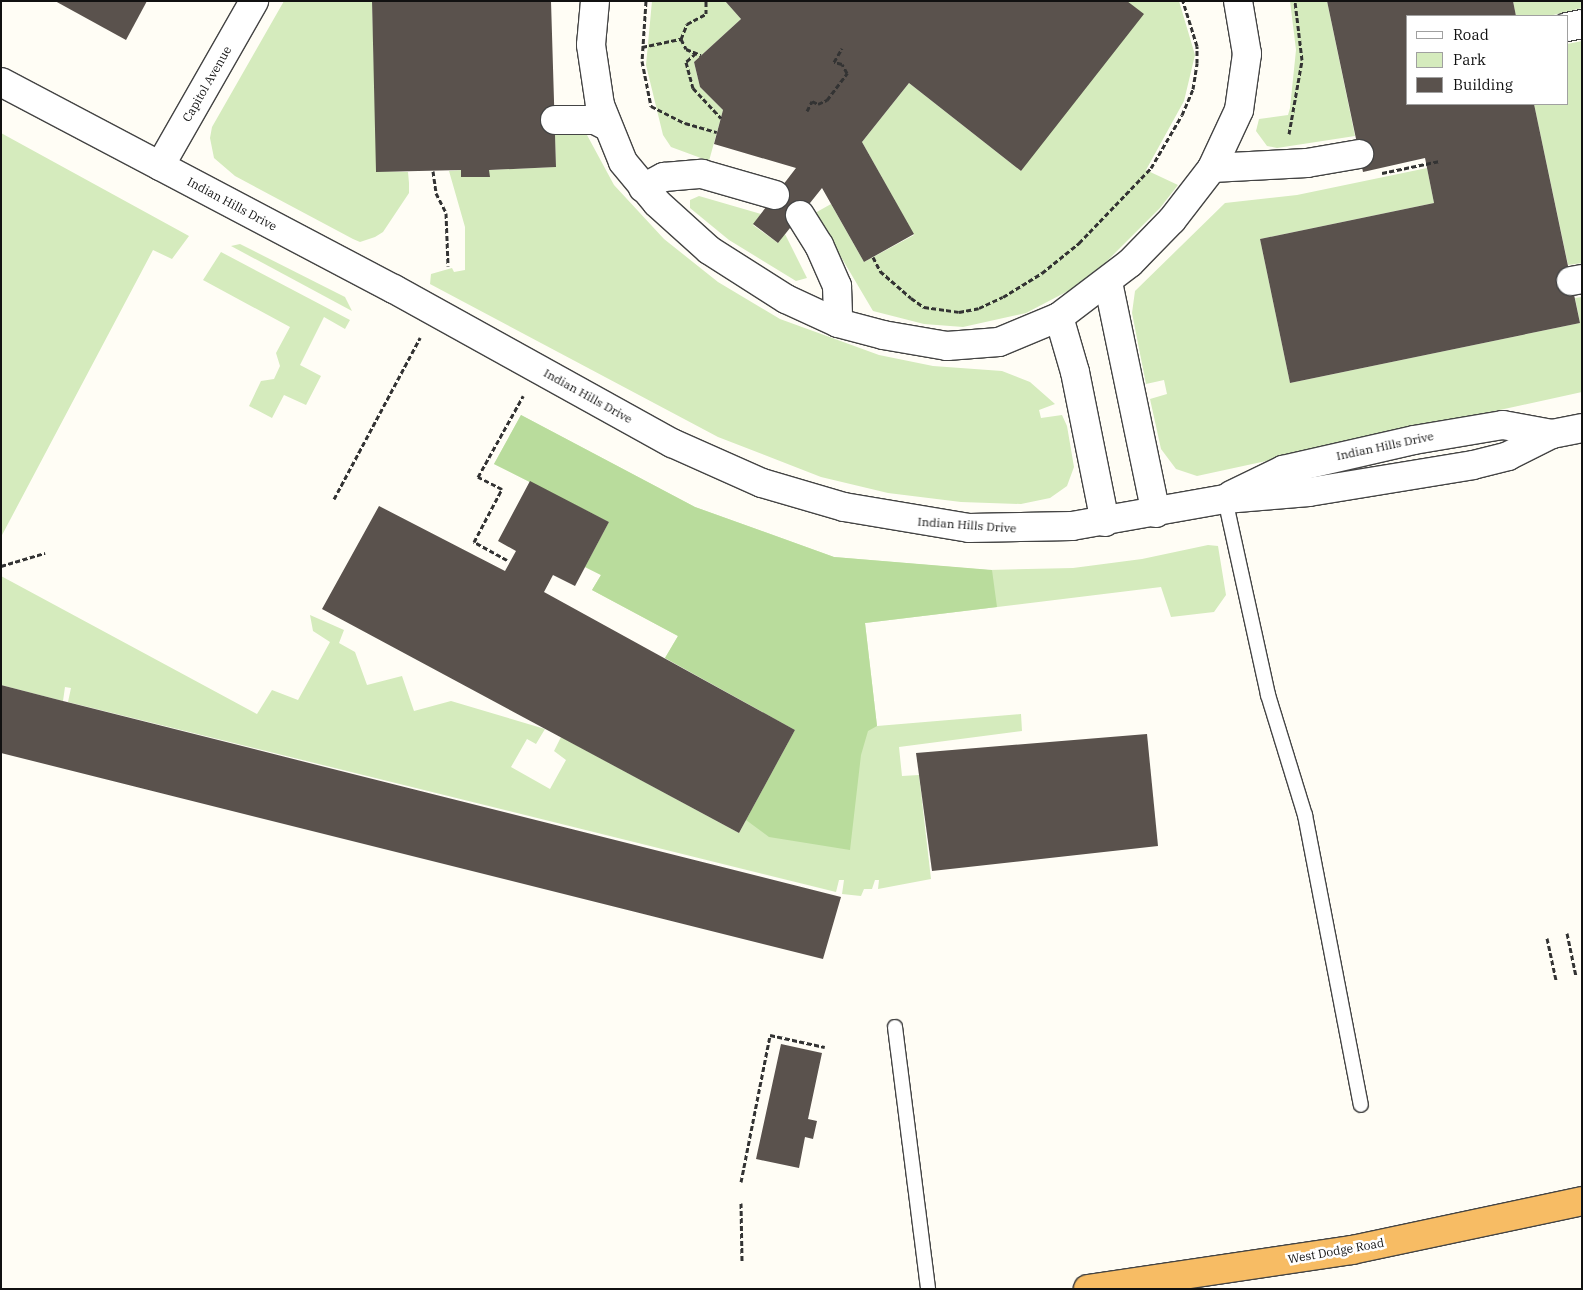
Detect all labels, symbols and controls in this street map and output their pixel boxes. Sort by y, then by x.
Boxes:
legend [1406,15,1568,105]
text: Road [1453,25,1489,44]
street label: Capitol Avenue [180,44,234,124]
text: Park [1453,50,1486,69]
text: Building [1453,75,1513,94]
street label: Indian Hills Drive [185,174,279,234]
street label: Indian Hills Drive [541,366,635,426]
street label: Indian Hills Drive [1335,429,1435,463]
street label: Indian Hills Drive [917,514,1017,536]
street label: West Dodge Road [1287,1235,1385,1267]

